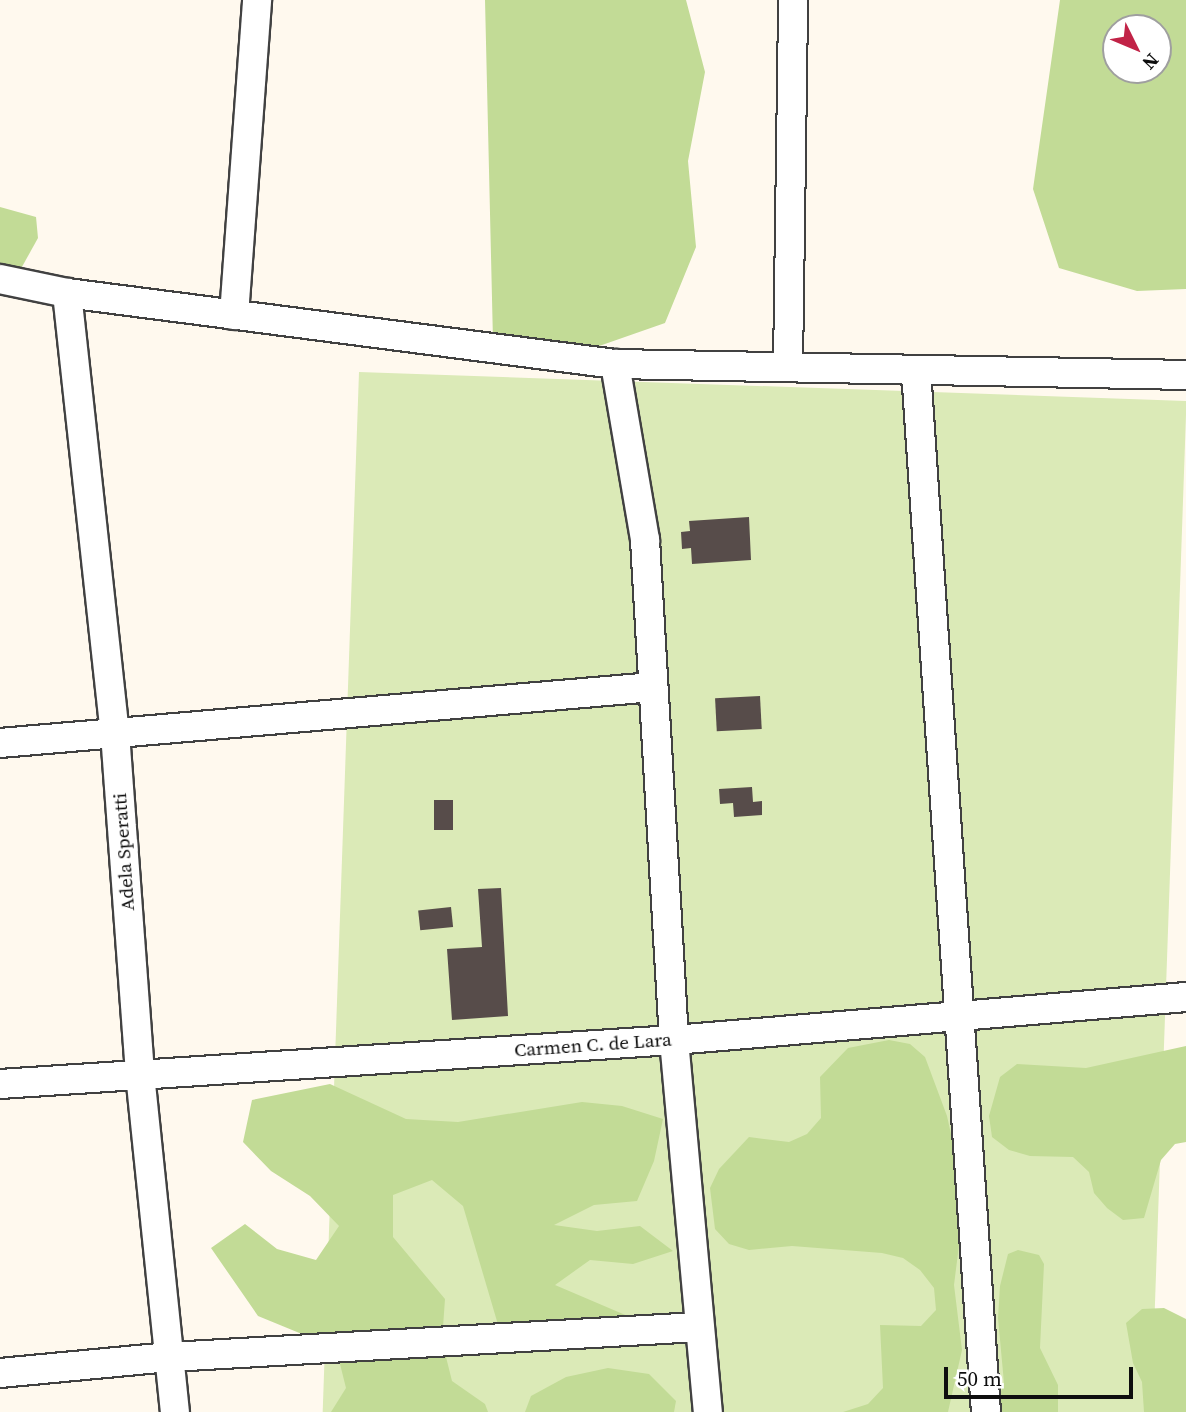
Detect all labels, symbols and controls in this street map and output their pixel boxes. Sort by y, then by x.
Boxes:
north arrow [1102,14,1172,84]
text: N [1137,48,1165,76]
street label: Adela Speratti [109,792,139,912]
street label: Carmen C. de Lara [514,1028,672,1062]
scale bar [948,1352,1137,1396]
text: 50 m [957,1364,1002,1393]

